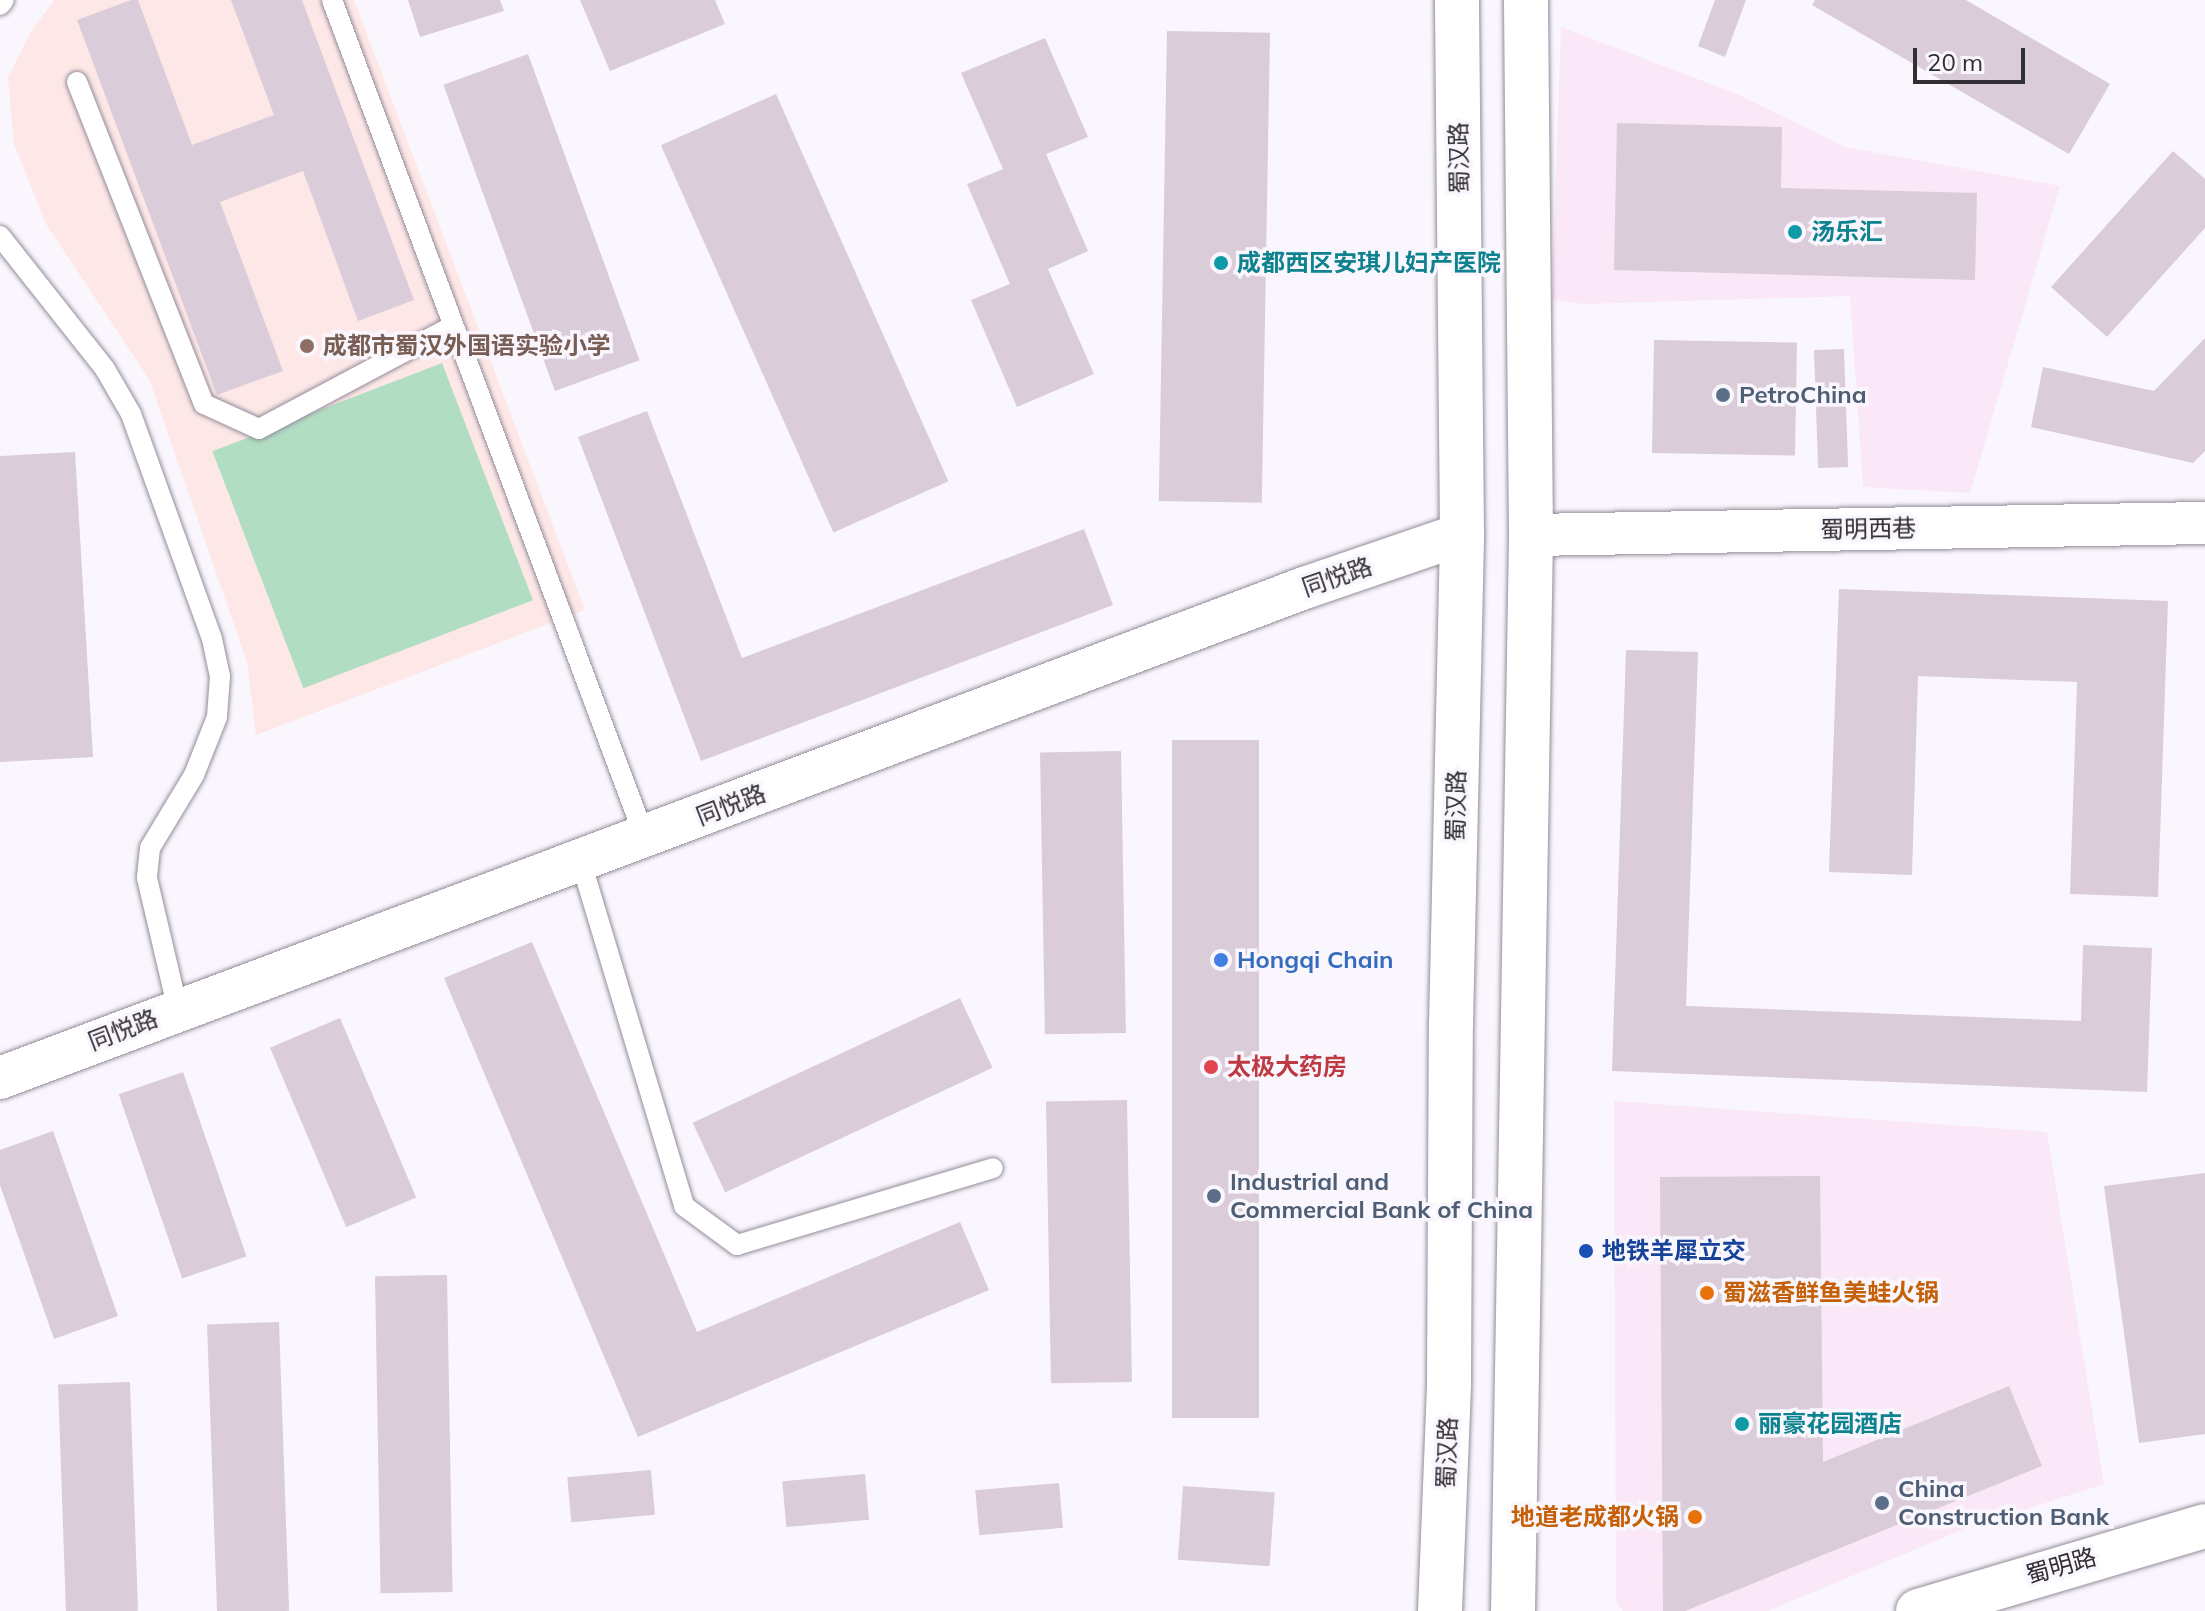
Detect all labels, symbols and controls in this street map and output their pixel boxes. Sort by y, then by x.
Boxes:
scale bar [1917,32,2029,82]
text: 20 m [1927,47,1983,77]
street label: 蜀汉路 [1444,122,1474,194]
place label: 汤乐汇 [1811,218,1883,246]
marker: 汤乐汇 [1786,223,1804,241]
place label: 成都西区安琪儿妇产医院 [1237,249,1501,277]
marker: 成都西区安琪儿妇产医院 [1212,254,1230,272]
place label: 成都市蜀汉外国语实验小学 [323,332,611,360]
marker: 成都市蜀汉外国语实验小学 [298,337,316,355]
place label: PetroChina [1739,381,1867,409]
marker: PetroChina [1714,386,1732,404]
street label: 蜀明西巷 [1820,514,1916,544]
street label: 同悦路 [1298,552,1376,602]
street label: 蜀汉路 [1441,770,1471,842]
street label: 同悦路 [692,779,770,831]
place label: Hongqi Chain [1237,946,1393,974]
marker: Hongqi Chain [1212,951,1230,969]
street label: 同悦路 [84,1004,162,1056]
place label: 太极大药房 [1227,1053,1347,1081]
marker: 太极大药房 [1202,1058,1220,1076]
place label: Industrial and Commercial Bank of China [1230,1168,1533,1224]
marker: Industrial and Commercial Bank of China [1205,1187,1223,1205]
place label: 地铁羊犀立交 [1602,1237,1746,1265]
marker: 地铁羊犀立交 [1577,1242,1595,1260]
place label: 蜀滋香鲜鱼美蛙火锅 [1723,1279,1939,1307]
marker: 蜀滋香鲜鱼美蛙火锅 [1698,1284,1716,1302]
place label: 丽豪花园酒店 [1758,1410,1902,1438]
marker: 丽豪花园酒店 [1733,1415,1751,1433]
street label: 蜀汉路 [1431,1417,1463,1489]
place label: China Construction Bank [1898,1475,2109,1531]
marker: China Construction Bank [1873,1494,1891,1512]
place label: 地道老成都火锅 [1511,1503,1679,1531]
marker: 地道老成都火锅 [1686,1508,1704,1526]
street label: 蜀明路 [2022,1542,2100,1590]

